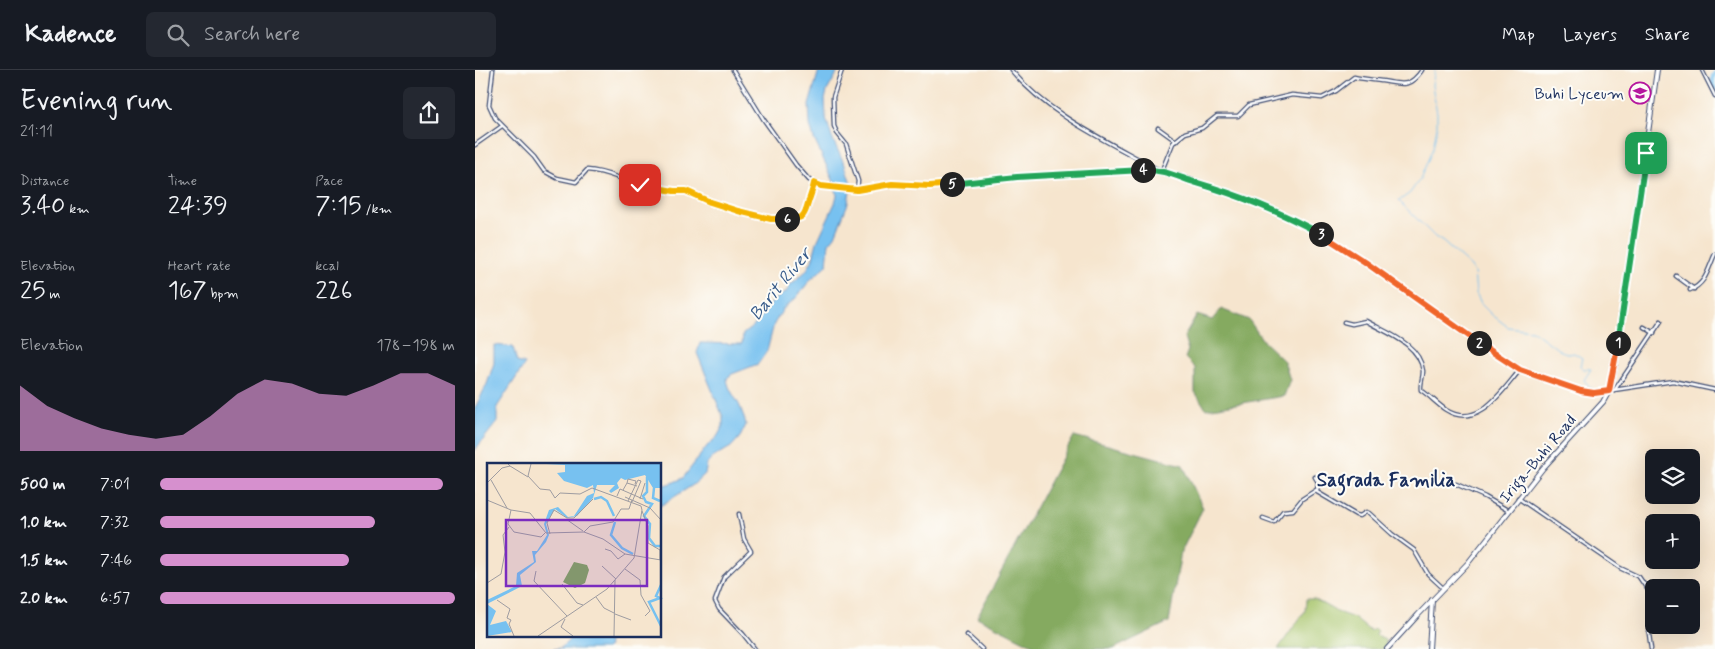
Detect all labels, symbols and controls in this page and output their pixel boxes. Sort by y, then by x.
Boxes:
search box [146,12,496,57]
text: Kadence [25,19,116,50]
icon: search [164,21,192,49]
text: Search here [204,22,300,47]
text: Map [1502,23,1535,47]
text: Layers [1563,23,1617,47]
text: Share [1645,23,1690,47]
school or university icon: Buhi Lyceum [1628,81,1652,105]
text: Evening run [20,83,173,120]
place label: Buhi Lyceum [1535,84,1624,105]
button: share [403,87,455,139]
text: 21:11 [20,121,53,142]
pin [1625,132,1667,174]
icon: arrive [1632,139,1660,167]
pin: 4 [1131,158,1155,182]
text: 4 [1139,161,1148,179]
pin [619,164,661,206]
icon: check [626,171,654,199]
text: Distance [20,172,69,190]
text: Time [168,172,197,190]
text: Pace [315,172,343,190]
pin: 5 [939,172,965,196]
text: 5 [948,175,957,193]
text: 3.40 [20,190,65,223]
text: 24:39 [168,190,228,223]
text: 7:15 [315,190,362,223]
text: km [65,200,90,218]
text: /km [362,200,392,218]
pin: 6 [775,206,799,232]
text: 6 [784,210,791,228]
pin: 3 [1309,222,1333,246]
text: 3 [1318,225,1325,243]
water label: Barit River [744,242,819,326]
text: Elevation [20,257,75,275]
text: Heart rate [168,257,231,275]
text: kcal [315,257,339,275]
text: 25 [20,275,46,308]
text: 167 [168,275,207,308]
text: 226 [315,275,353,308]
text: m [46,285,61,303]
text: bpm [207,285,239,303]
pin: 2 [1467,330,1491,356]
pin: 1 [1605,330,1631,356]
text: 2 [1476,334,1483,352]
text: 1 [1615,334,1622,352]
text: Elevation [20,335,83,356]
text: 178–198 m [376,335,455,356]
street label: Iriga-Buhi Road [1495,410,1582,508]
map controls [1645,449,1700,634]
button: layers [1645,449,1700,504]
inset map [487,463,661,636]
district label: Sagrada Familia [1317,468,1455,496]
text: 500 m [20,474,65,495]
text: 7:01 [100,474,130,495]
text: 1.0 km [20,512,67,533]
text: 7:32 [100,512,130,533]
button: + [1645,514,1700,569]
text: 1.5 km [20,550,68,571]
text: 7:46 [100,550,132,571]
button: − [1645,579,1700,634]
text: 2.0 km [20,588,68,609]
text: 6:57 [100,588,130,609]

